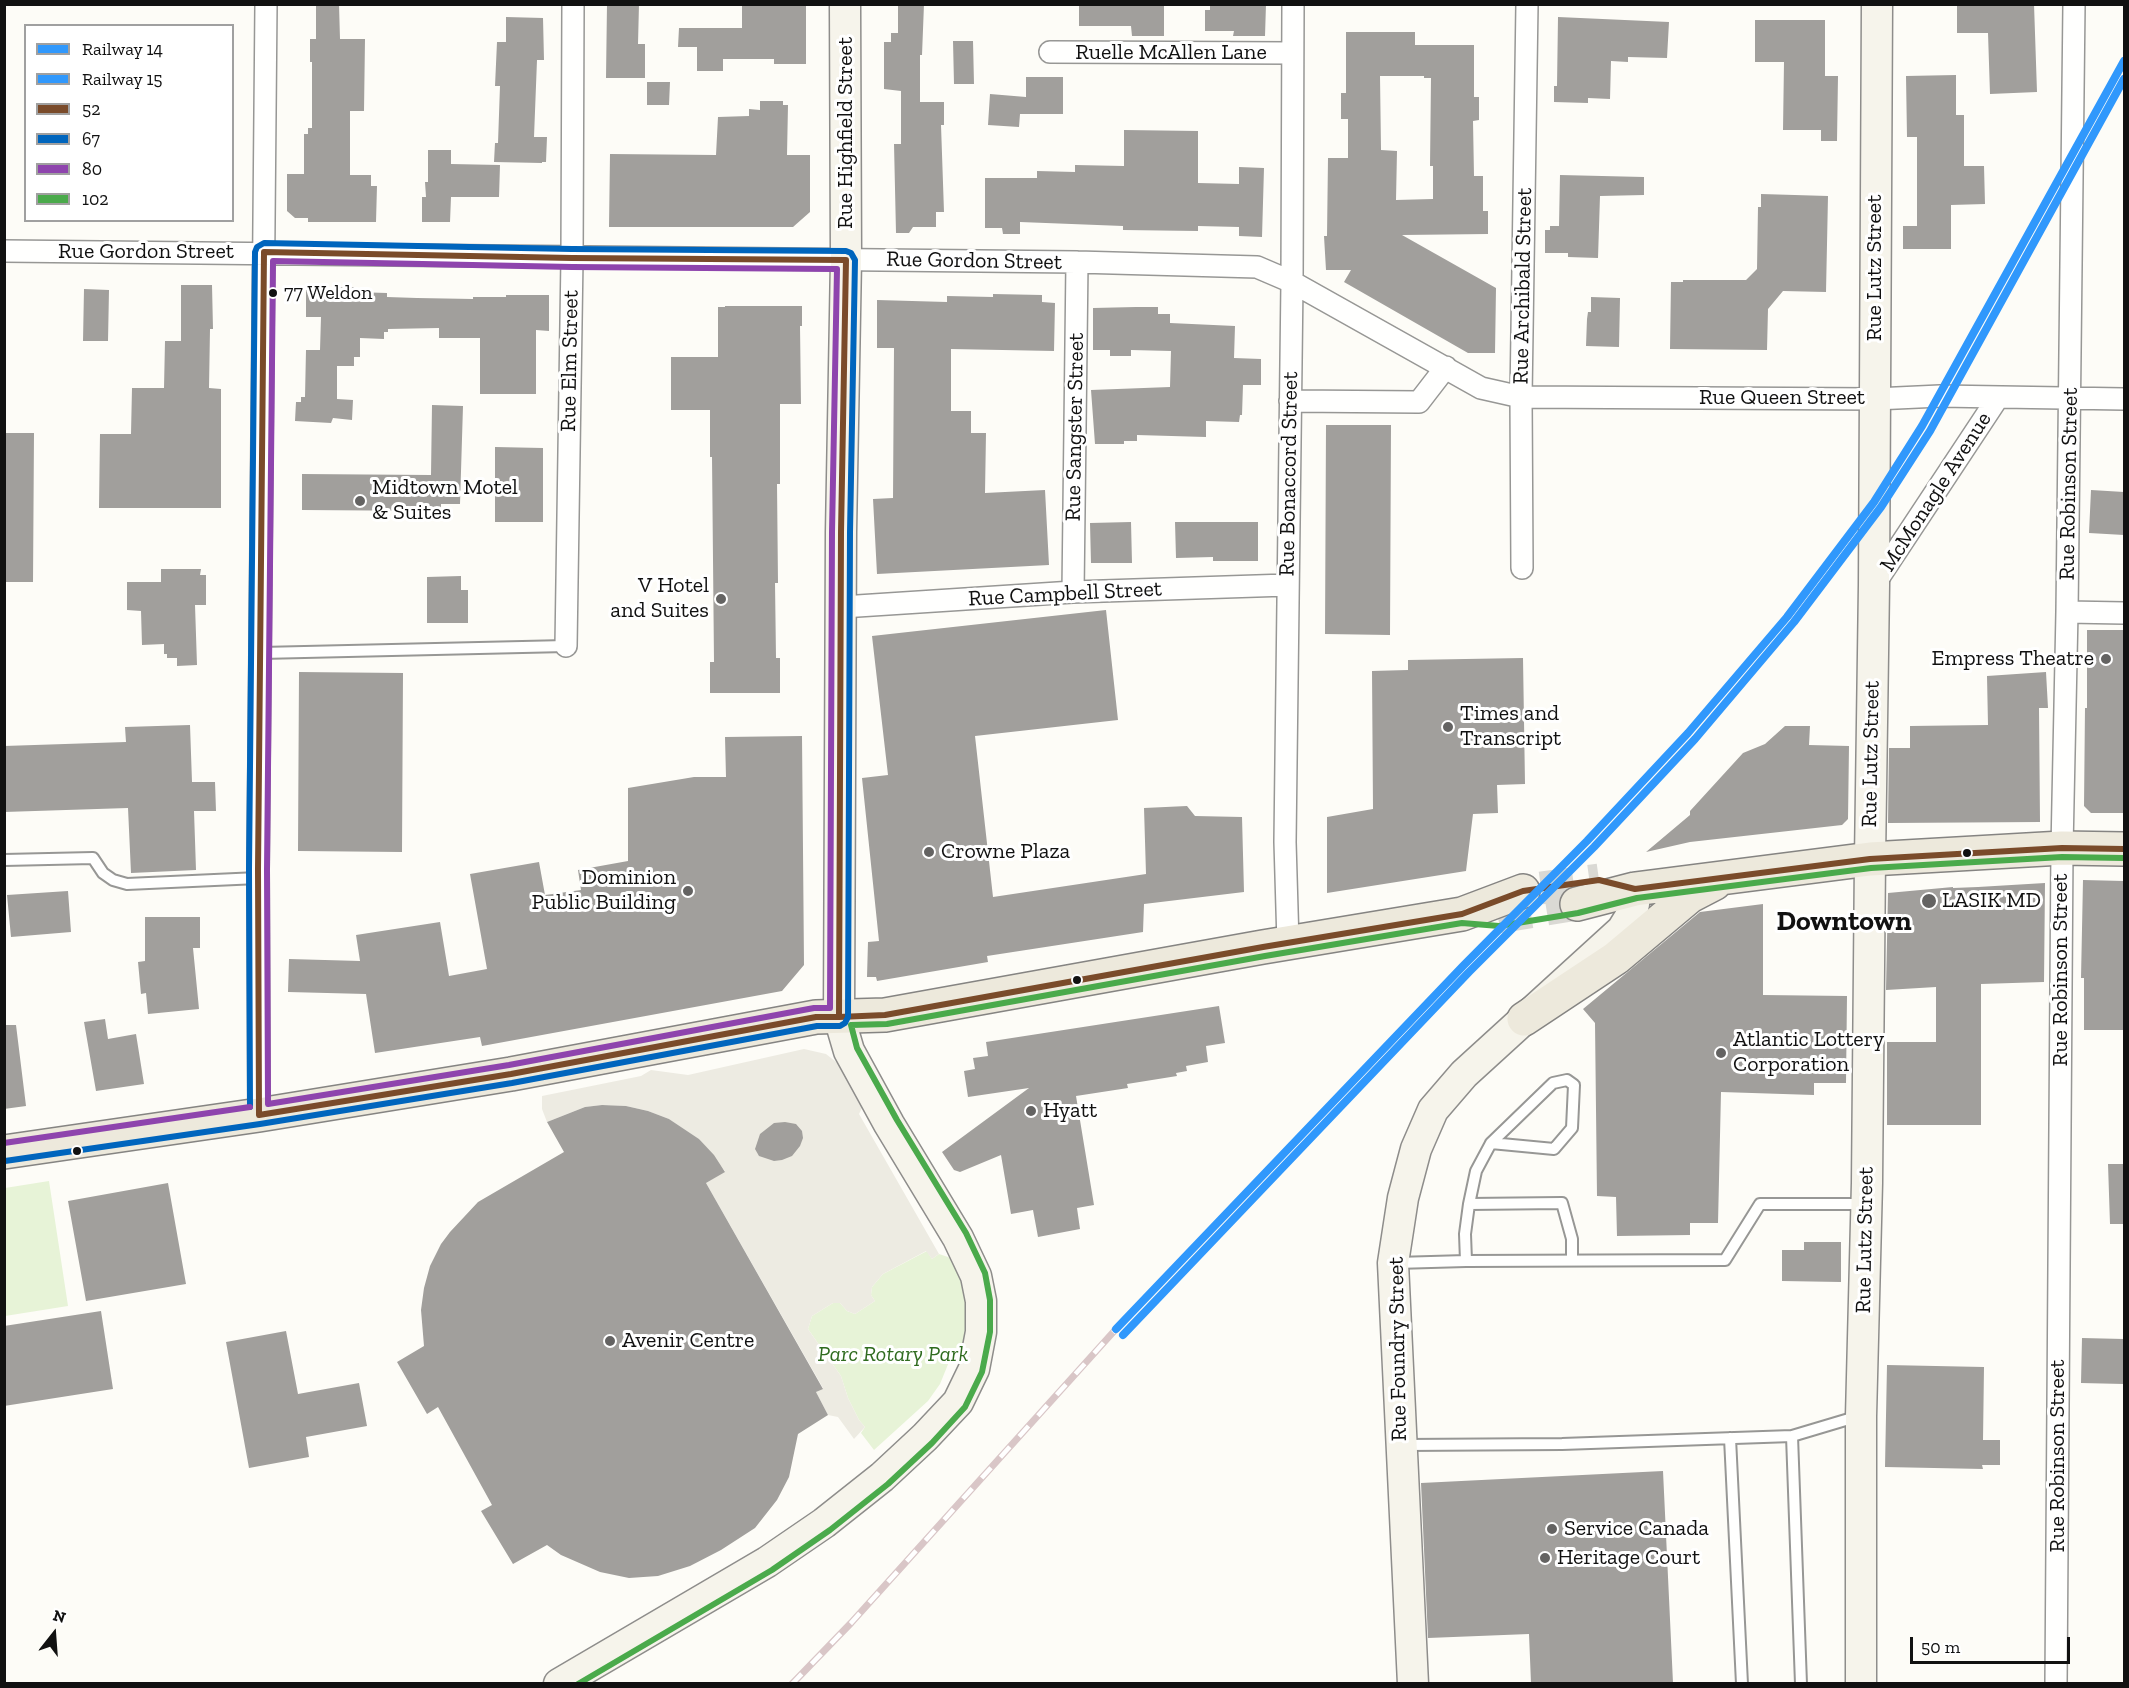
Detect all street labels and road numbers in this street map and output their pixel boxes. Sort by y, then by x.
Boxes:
street label: Rue Highfield Street [833,37,859,229]
street label: Ruelle McAllen Lane [1075,40,1267,66]
street label: Rue Archibald Street [1508,187,1538,385]
street label: Rue Lutz Street [1862,195,1888,341]
street label: Rue Gordon Street [58,239,234,265]
street label: Rue Gordon Street [886,246,1062,276]
street label: Rue Elm Street [556,290,584,432]
street label: Rue Sangster Street [1060,332,1090,522]
street label: Rue Bonaccord Street [1274,371,1304,577]
street label: Rue Queen Street [1699,385,1865,411]
street label: Rue Robinson Street [2054,387,2084,581]
street label: McMonagle Avenue [1875,407,1997,577]
street label: Rue Campbell Street [967,576,1163,612]
street label: Rue Lutz Street [1857,680,1885,828]
street label: Rue Robinson Street [2048,874,2074,1066]
street label: Rue Lutz Street [1851,1166,1879,1314]
street label: Rue Foundry Street [1383,1256,1413,1442]
street label: Rue Robinson Street [2045,1360,2071,1552]

